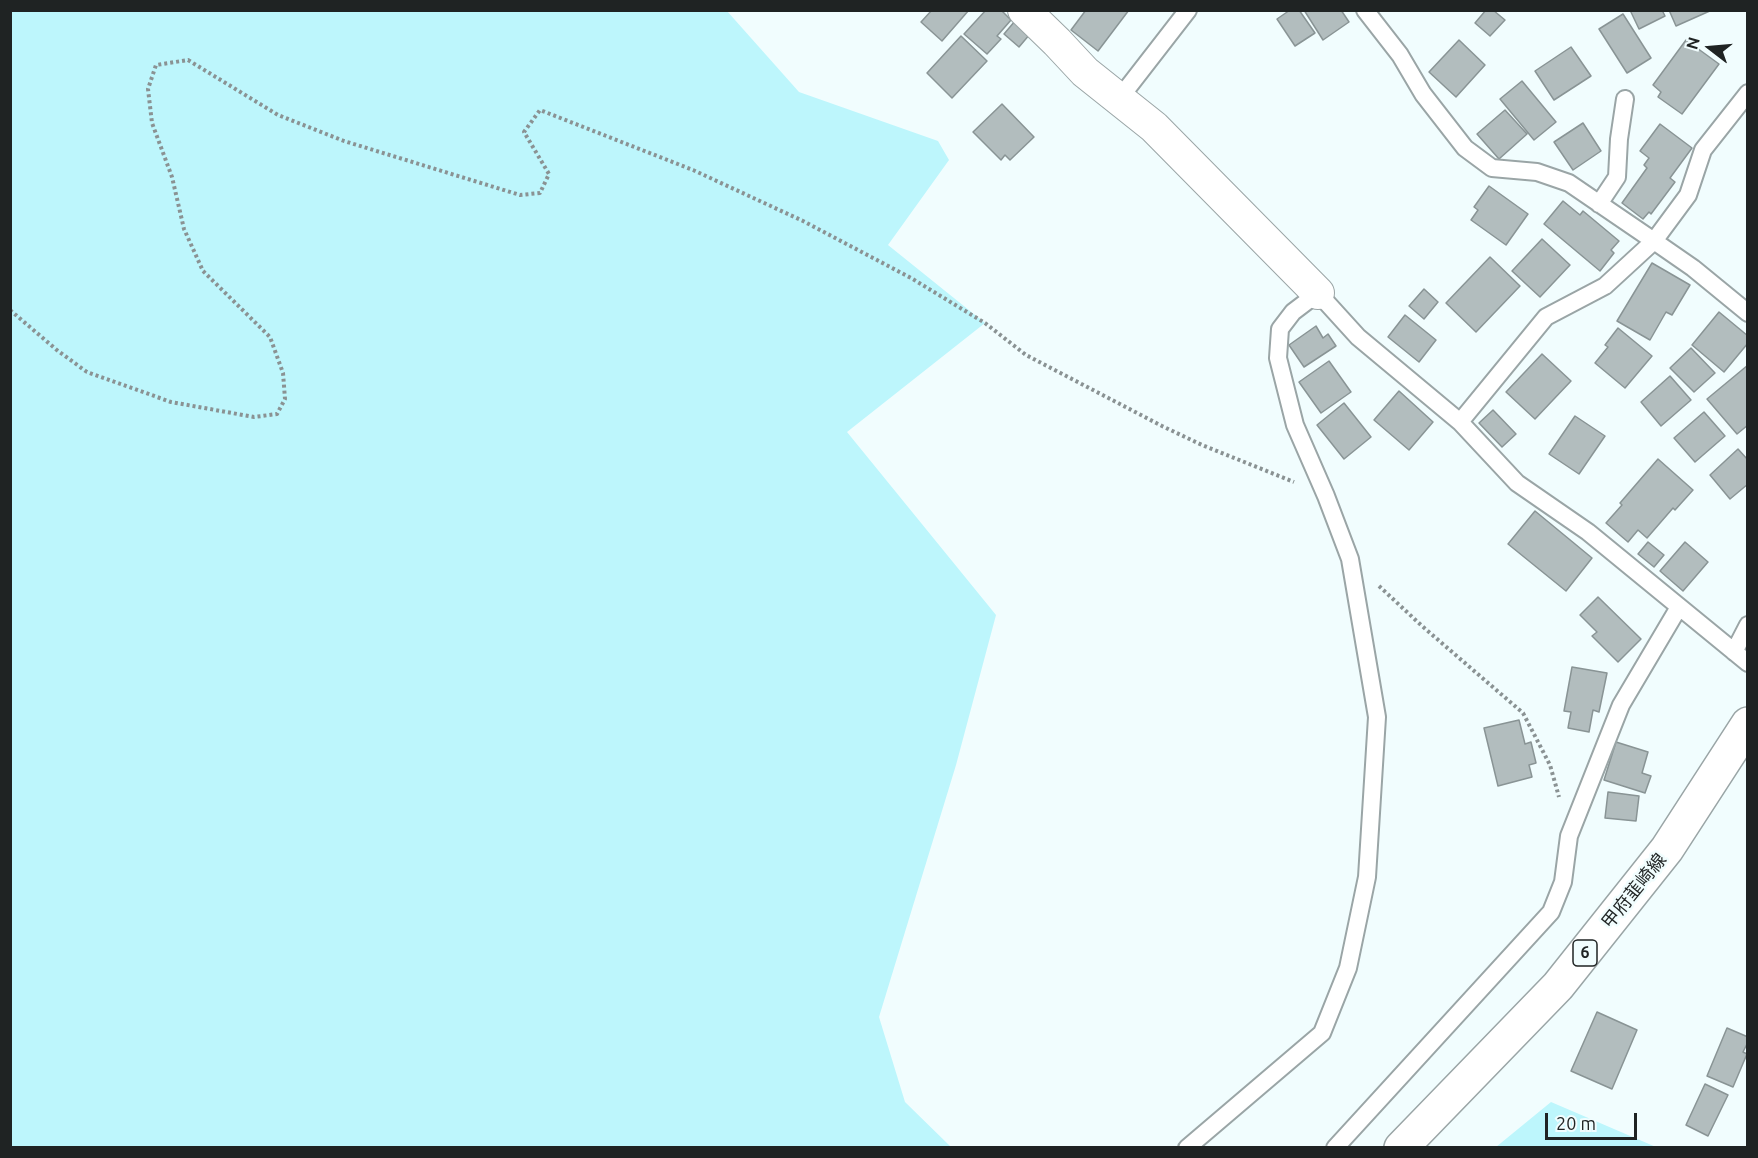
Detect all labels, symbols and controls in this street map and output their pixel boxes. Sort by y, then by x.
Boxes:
north arrow [1680,18,1740,78]
text: N [1682,35,1703,51]
street label: 甲府韮崎線 [1597,849,1671,933]
road number: 6 [1573,940,1597,966]
scale bar [1548,1101,1640,1139]
text: 20 m [1556,1113,1596,1133]

